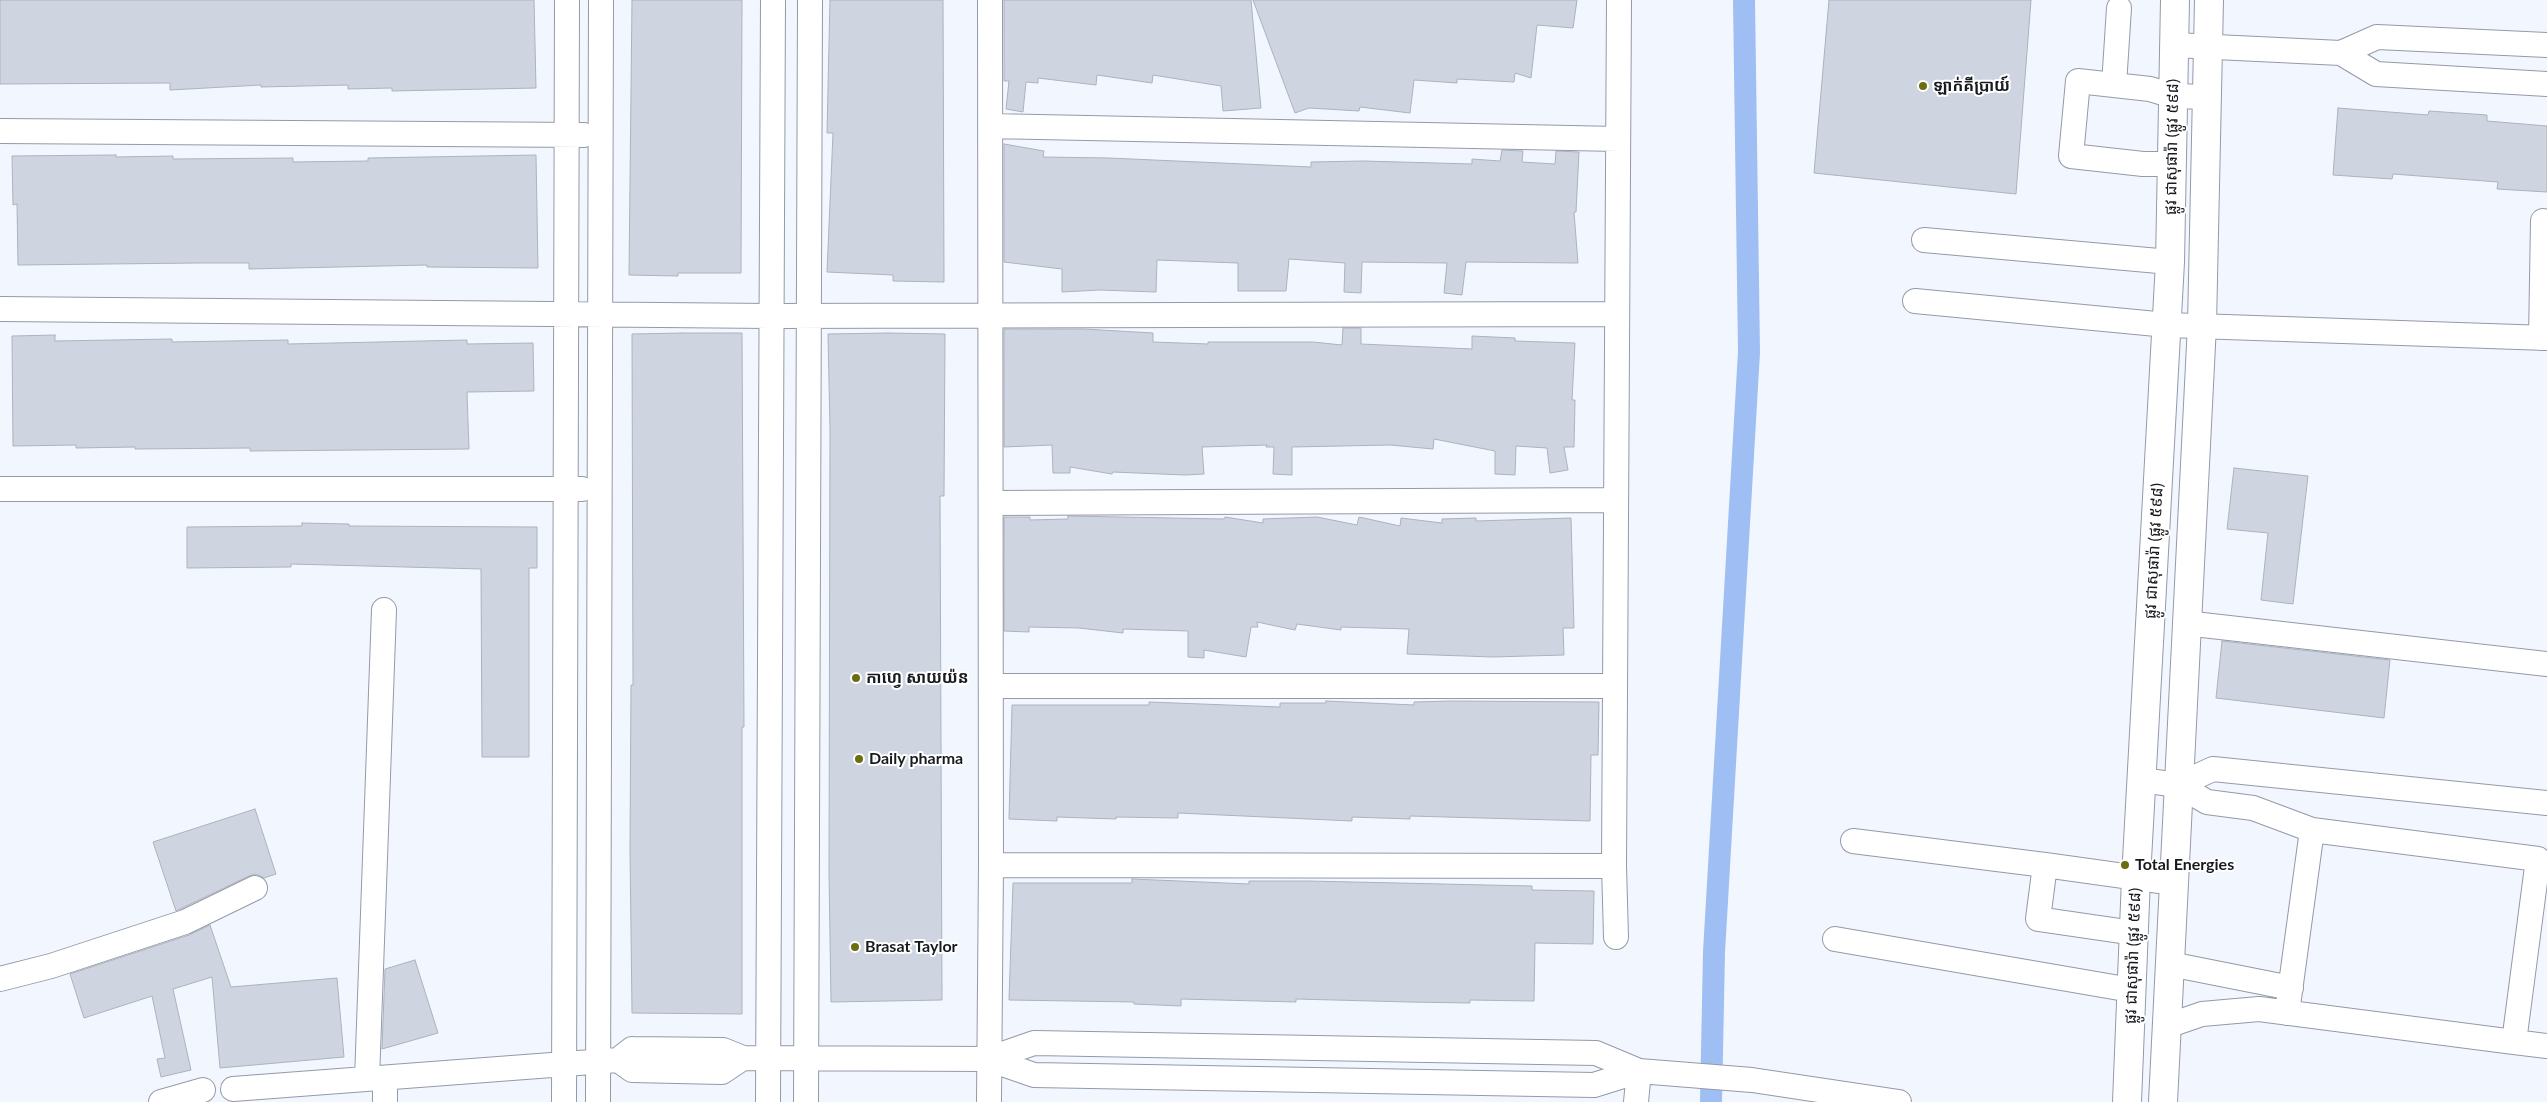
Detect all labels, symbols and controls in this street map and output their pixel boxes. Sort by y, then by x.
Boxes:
place label: ឡាក់គីប្រាយ៍ [1933,76,2010,96]
street label: ផ្លូវ ជាសុផារ៉ា (ផ្លូវ ៥៩៨) [2161,79,2183,215]
marker: ឡាក់គីប្រាយ៍ [1917,80,1929,92]
street label: ផ្លូវ ជាសុផារ៉ា (ផ្លូវ ៥៩៨) [2141,482,2167,620]
place label: កាហ្វេ សាយយ៉ន [866,668,969,688]
marker: កាហ្វេ សាយយ៉ន [850,672,862,684]
place label: Daily pharma [869,749,963,769]
marker: Daily pharma [853,753,865,765]
place label: Total Energies [2135,855,2234,875]
marker: Total Energies [2119,859,2131,871]
street label: ផ្លូវ ជាសុផារ៉ា (ផ្លូវ ៥៩៨) [2121,888,2145,1024]
place label: Brasat Taylor [865,937,958,957]
marker: Brasat Taylor [849,941,861,953]

